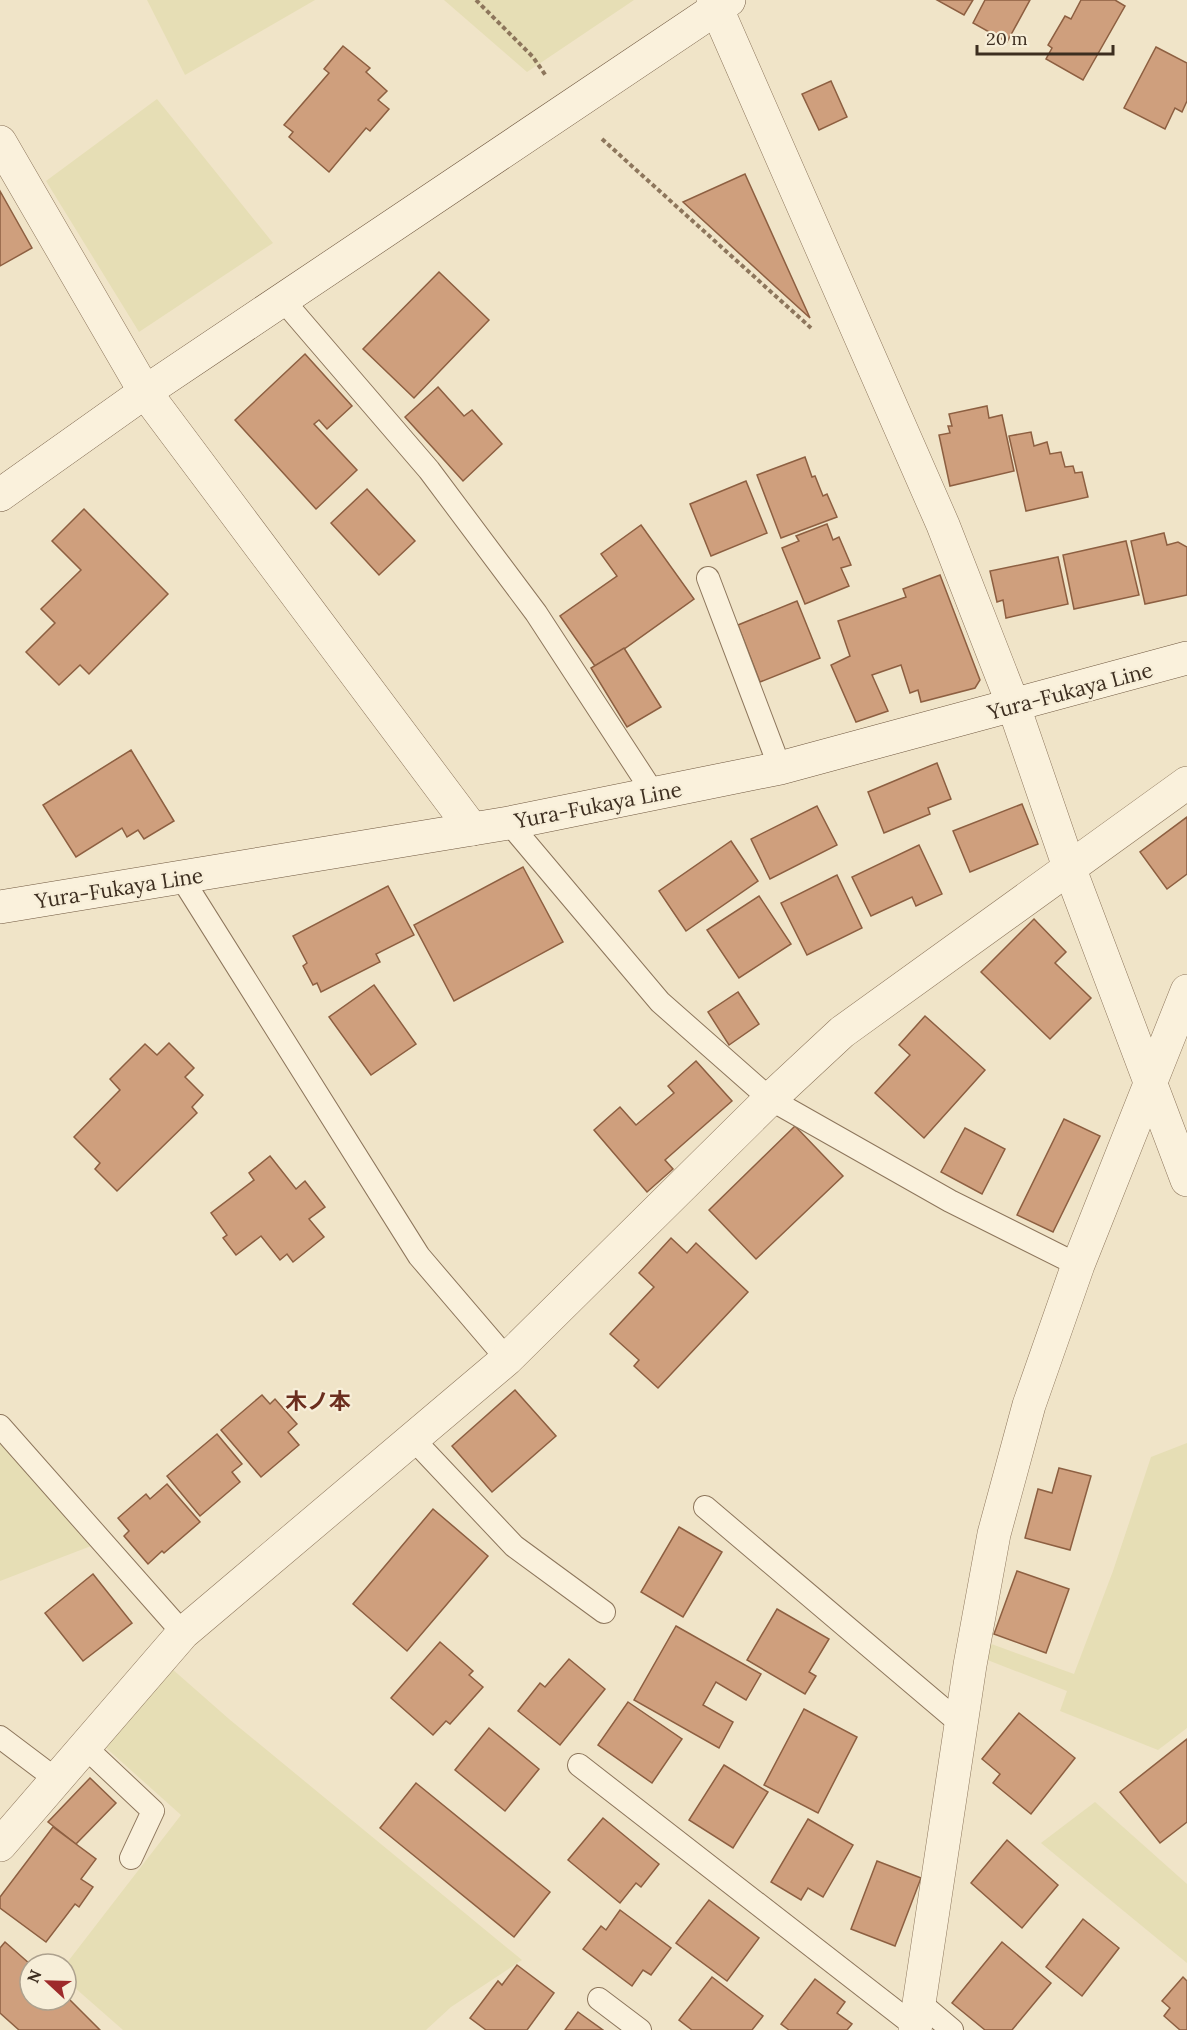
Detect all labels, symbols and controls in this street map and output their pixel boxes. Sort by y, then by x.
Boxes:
scale bar [977,18,1114,56]
text: 20 m [986,27,1028,50]
street label: Yura-Fukaya Line [983,656,1156,726]
street label: Yura-Fukaya Line [511,776,684,835]
street label: Yura-Fukaya Line [32,861,205,915]
district label: 木ノ本 [285,1387,351,1415]
north arrow [18,1952,78,2012]
text: N [23,1967,46,1986]

